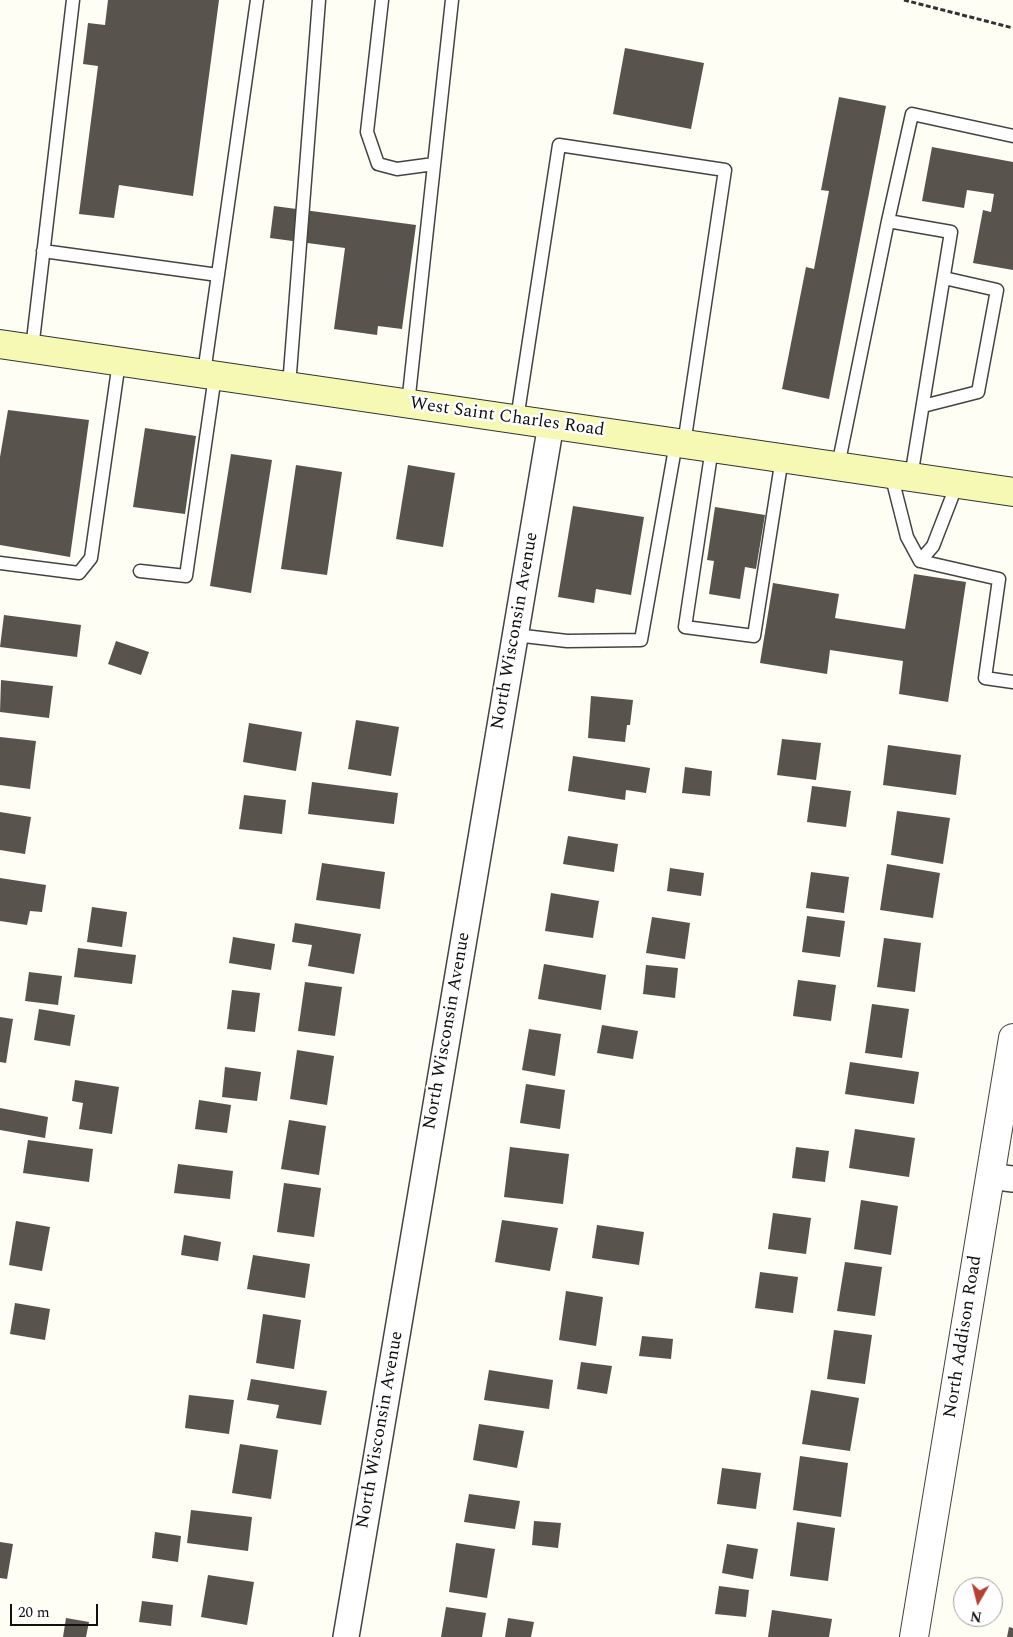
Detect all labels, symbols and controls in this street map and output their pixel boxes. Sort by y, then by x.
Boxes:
street label: West Saint Charles Road [408,394,606,442]
street label: North Wisconsin Avenue [488,531,544,731]
street label: North Wisconsin Avenue [420,931,476,1131]
street label: North Addison Road [940,1254,988,1420]
street label: North Wisconsin Avenue [353,1330,409,1530]
north arrow [953,1577,1003,1627]
scale bar [12,1594,100,1626]
text: 20 m [18,1601,50,1624]
text: N [969,1605,983,1628]

